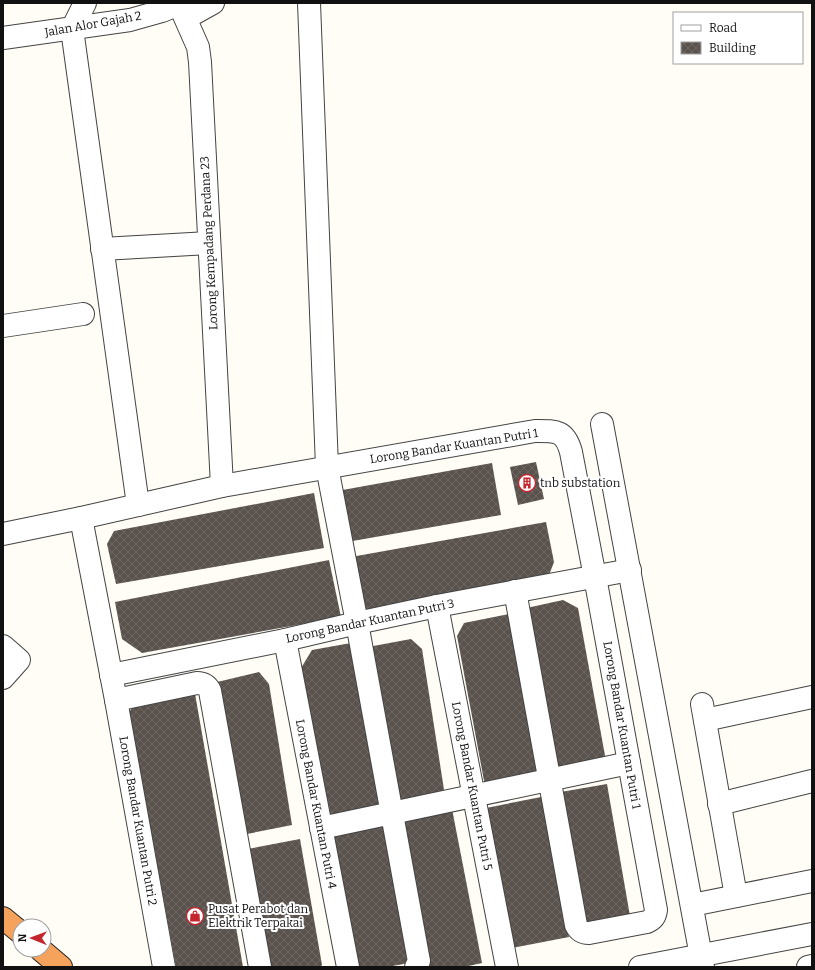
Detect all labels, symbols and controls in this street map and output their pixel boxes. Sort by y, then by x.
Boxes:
street label: Jalan Alor Gajah 2 [43,9,142,40]
legend [673,12,803,64]
text: Road [709,21,737,35]
text: Building [709,41,756,55]
street label: Lorong Kempadang Perdana 23 [197,156,221,330]
street label: Lorong Bandar Kuantan Putri 1 [369,426,539,466]
building icon: tnb substation [517,473,537,493]
place label: tnb substation [540,476,621,490]
street label: Lorong Bandar Kuantan Putri 3 [284,596,456,646]
street label: Lorong Bandar Kuantan Putri 1 [600,640,644,810]
street label: Lorong Bandar Kuantan Putri 5 [449,700,495,872]
street label: Lorong Bandar Kuantan Putri 4 [293,718,339,890]
street label: Lorong Bandar Kuantan Putri 2 [116,735,160,907]
place label: Pusat Perabot dan Elektrik Terpakai [208,902,309,930]
shop icon: Pusat Perabot dan Elektrik Terpakai [185,906,205,926]
north arrow [12,918,52,958]
text: N [16,933,29,942]

